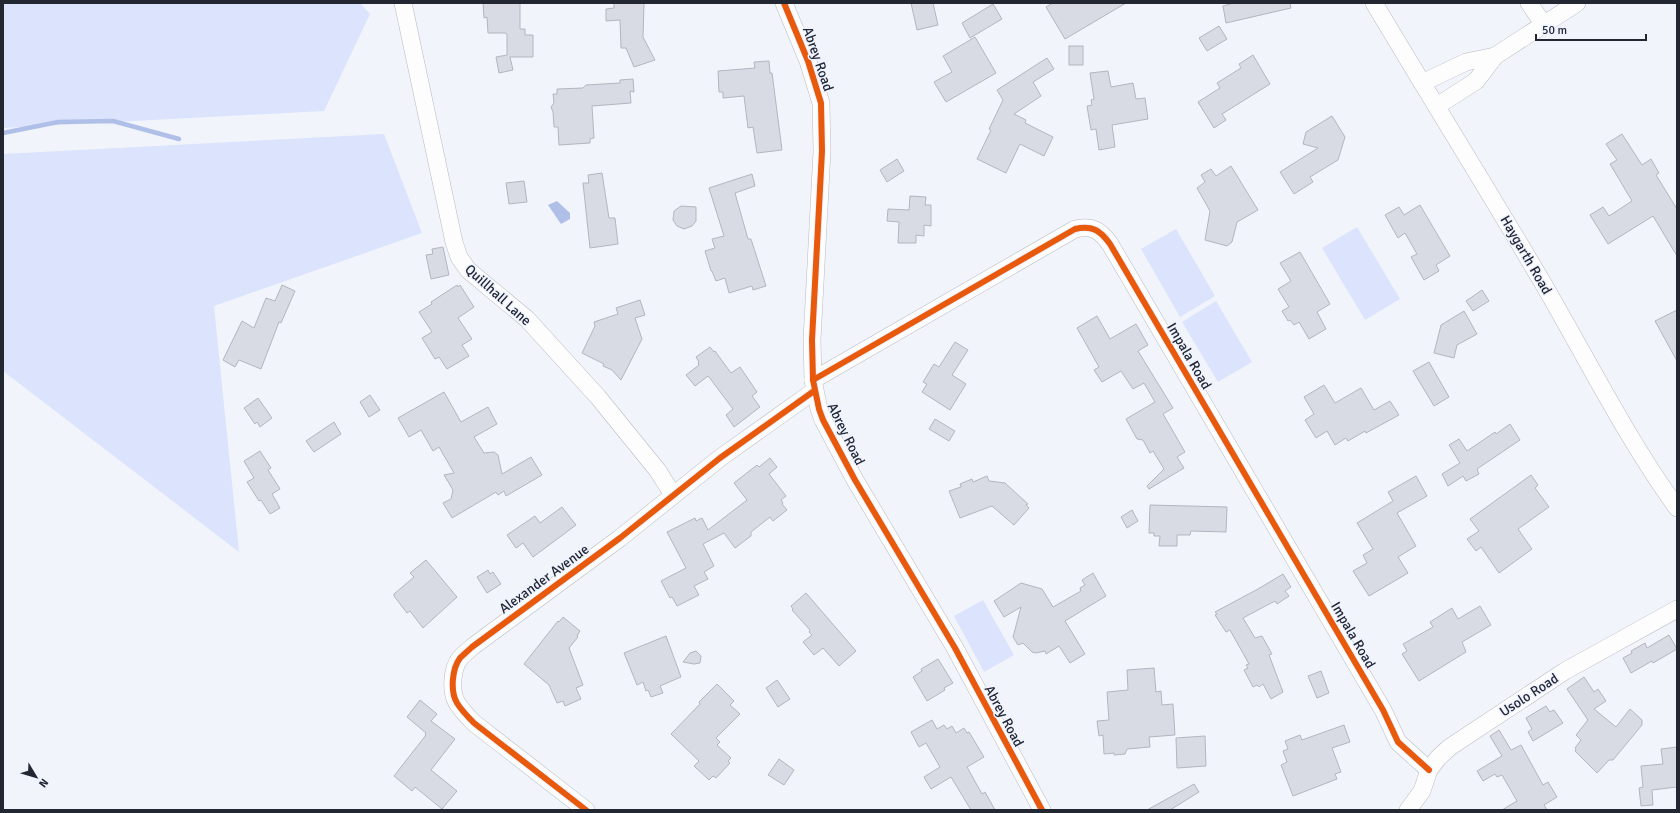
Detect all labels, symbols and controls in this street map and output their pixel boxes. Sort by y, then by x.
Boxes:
scale bar [1536,16,1646,42]
text: 50 m [1542,23,1567,38]
street label: Abrey Road [799,24,837,94]
street label: Haygarth Road [1497,213,1555,297]
street label: Quillhall Lane [461,261,535,329]
street label: Impala Road [1163,320,1215,392]
street label: Abrey Road [824,400,868,468]
street label: Alexander Avenue [496,541,592,617]
street label: Impala Road [1327,599,1379,671]
street label: Usolo Road [1496,670,1562,720]
street label: Abrey Road [981,682,1027,750]
north arrow [16,757,56,797]
text: N [36,776,51,790]

